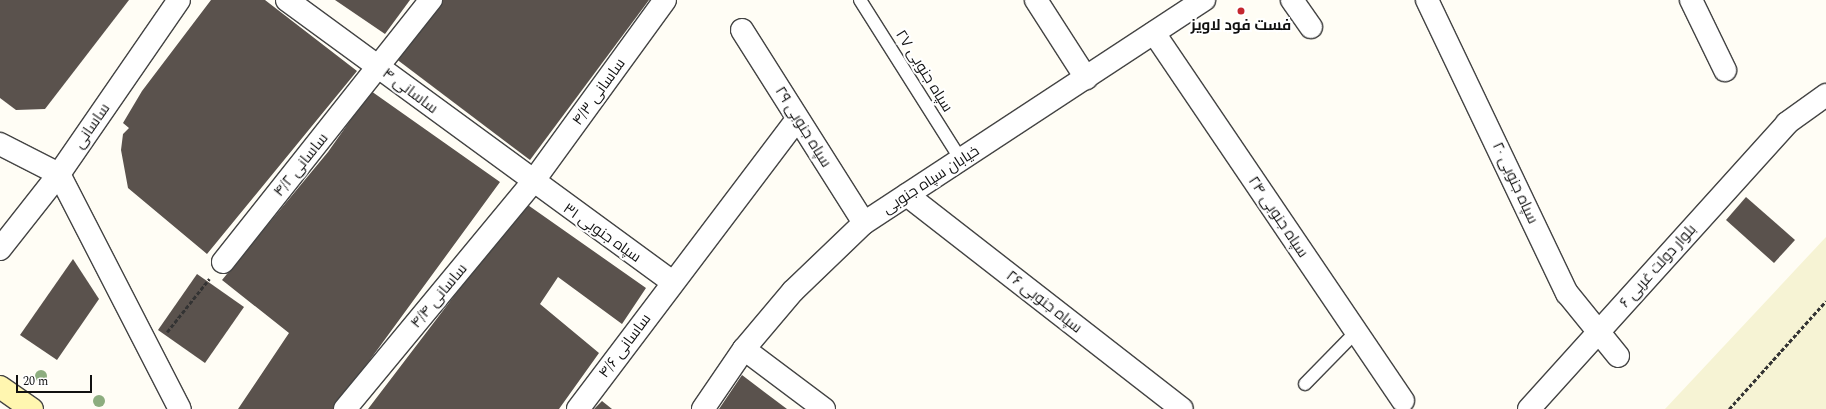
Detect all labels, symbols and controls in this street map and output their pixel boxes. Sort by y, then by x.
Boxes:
marker: فست فود لاویز [1236,6,1246,16]
place label: فست فود لاویز [1191,17,1291,35]
street label: ۲۷ سپاه جنوبی [892,27,956,115]
street label: ۴/۳ ساسانی [569,55,629,129]
street label: ۴ ساسانی [379,64,441,118]
street label: ۲۹ سپاه جنوبی [771,83,835,171]
street label: ساسانی [70,100,114,152]
street label: ۴/۲ ساسانی [270,130,332,200]
street label: ۲۰ سپاه جنوبی [1488,139,1542,227]
street label: خیابان سپاه جنوبی [879,142,983,218]
street label: ۲۴ سپاه جنوبی [1244,173,1312,261]
street label: ۳۱ سپاه جنوبی [560,200,644,266]
street label: بلوار دولت غربی ۶ [1616,221,1700,311]
street label: ۴/۴ ساسانی [407,260,471,332]
street label: ۲۶ سپاه جنوبی [1003,267,1085,337]
street label: ۴/۶ ساسانی [595,310,655,382]
scale bar [18,367,94,393]
text: 20 m [23,372,48,391]

